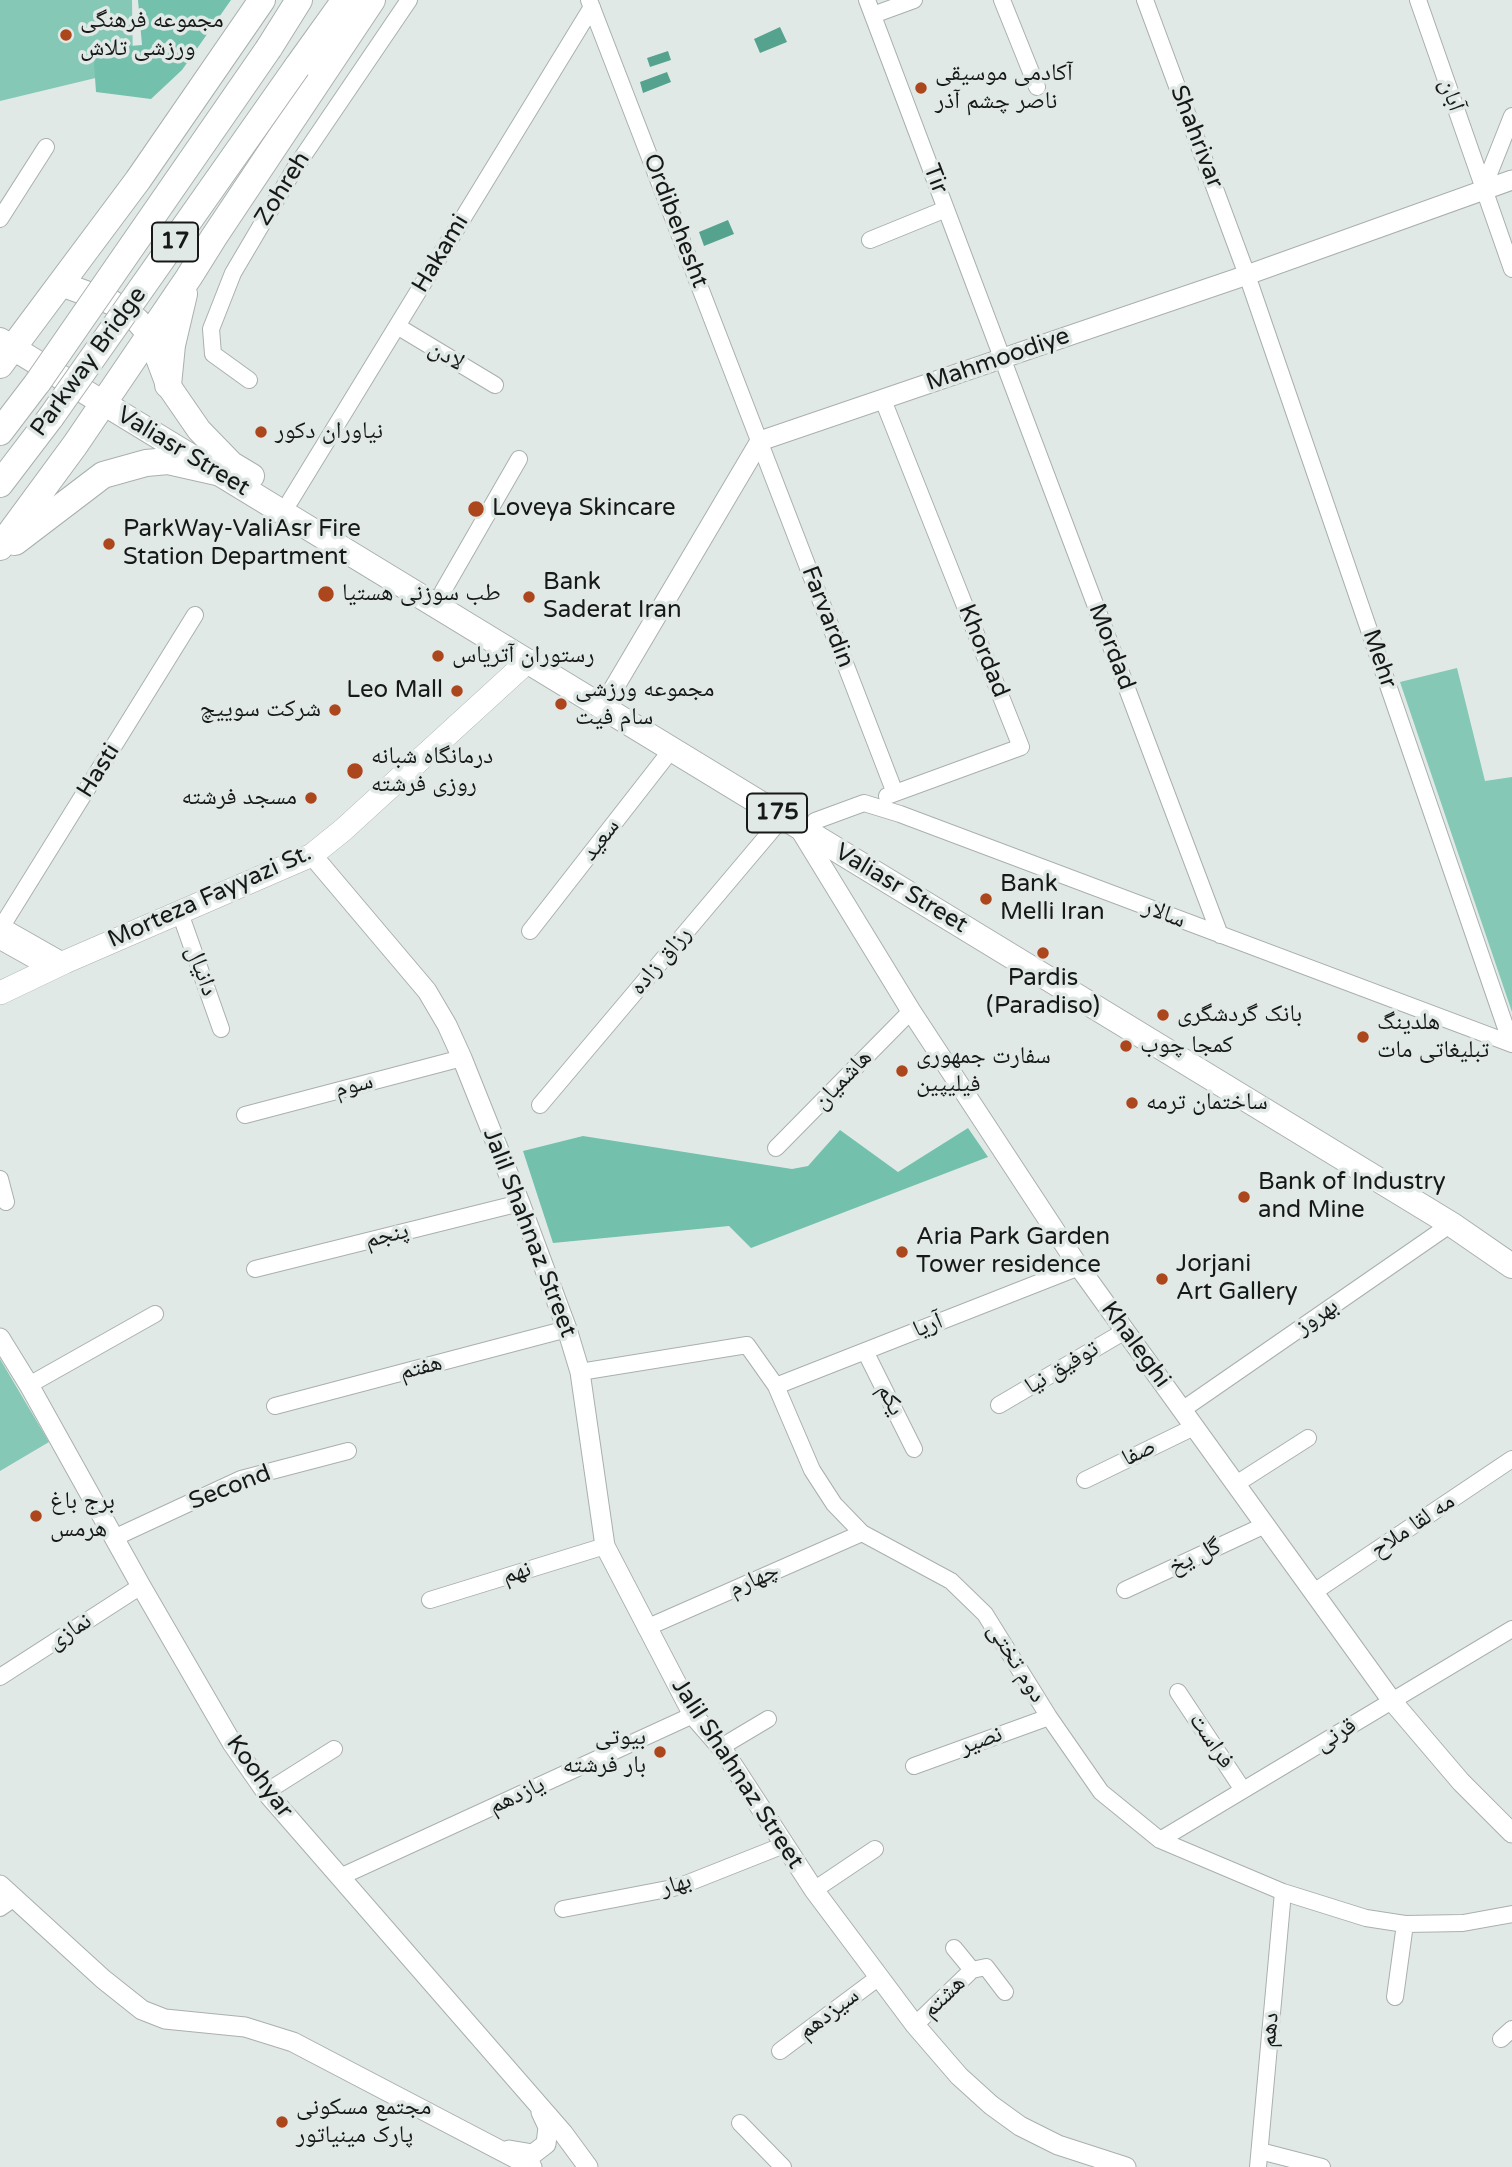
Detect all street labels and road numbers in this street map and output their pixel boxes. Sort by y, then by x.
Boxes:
street label: آبان [1432,75,1470,115]
street label: Shahrivar [1163,82,1229,192]
street label: Zohreh [249,147,317,231]
street label: Ordibehesht [636,150,714,292]
street label: Tir [916,160,954,198]
street label: Hakami [407,210,475,298]
road number: 17 [152,222,198,262]
street label: Parkway Bridge [25,282,153,442]
street label: Mahmoodiye [922,322,1074,398]
street label: لادن [423,334,469,378]
street label: Valiasr Street [111,401,255,503]
street label: Farvardin [795,562,859,672]
street label: Khordad [951,600,1015,702]
street label: Mordad [1081,600,1141,694]
street label: Mehr [1356,626,1402,692]
street label: Hasti [71,739,127,803]
road number: 175 [747,793,807,832]
street label: سعید [576,813,626,867]
street label: Valiasr Street [829,838,973,940]
street label: Morteza Fayyazi St. [104,839,316,955]
street label: سالار [1139,893,1189,935]
street label: رزاق زاده [624,921,698,1001]
street label: دانیال [179,942,223,1000]
street label: هاشمیان [807,1044,879,1116]
street label: سوم [332,1067,376,1105]
street label: Jalil Shahnaz Street [476,1125,582,1341]
street label: پنجم [362,1217,412,1255]
street label: بهروز [1290,1292,1344,1342]
street label: Khaleghi [1094,1296,1176,1394]
street label: آریا [909,1307,947,1345]
street label: توفیق نیا [1020,1335,1104,1401]
street label: هفتم [397,1349,445,1387]
street label: یکم [870,1379,910,1421]
street label: صفا [1117,1433,1161,1473]
street label: Second [185,1459,275,1517]
street label: مه لقا ملاح [1365,1487,1461,1565]
street label: گل یخ [1164,1532,1226,1582]
street label: نهم [499,1555,535,1591]
street label: چهارم [725,1556,783,1604]
street label: نمازی [43,1607,97,1657]
street label: دوم تختی [980,1618,1052,1708]
street label: Jalil Shahnaz Street [665,1673,809,1875]
street label: فراست [1182,1708,1240,1774]
street label: قرنی [1310,1712,1362,1758]
street label: نصیر [956,1720,1006,1762]
street label: Koohyar [219,1730,299,1824]
street label: یازدهم [484,1771,550,1821]
street label: بهار [657,1867,695,1903]
street label: هشتم [916,1969,972,2025]
street label: سیزدهم [793,1982,865,2046]
street label: دهم [1254,2011,1286,2049]

